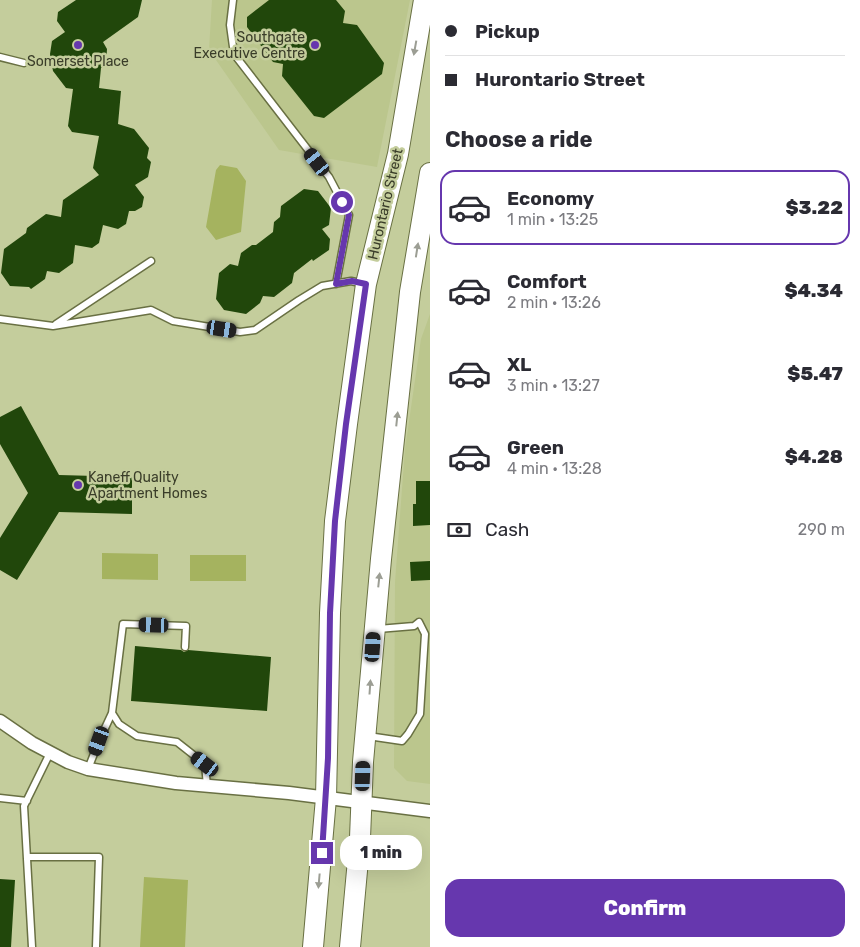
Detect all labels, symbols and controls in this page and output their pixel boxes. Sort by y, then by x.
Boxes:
text: Pickup [475,20,540,43]
place label: Southgate Executive Centre [194,29,305,62]
marker: Somerset Place [72,39,84,51]
marker: Southgate Executive Centre [309,39,321,51]
one-way arrow [411,40,419,56]
place label: Somerset Place [27,53,129,70]
text: Hurontario Street [475,68,645,91]
text: Choose a ride [445,126,592,153]
car [301,146,332,178]
street label: Hurontario Street [364,146,407,262]
icon: car [447,185,492,230]
text: Economy [507,187,594,210]
route start [331,191,353,213]
text: $3.22 [786,196,843,219]
text: 1 min · 13:25 [507,210,598,229]
one-way arrow [413,242,421,258]
icon: car [447,268,492,313]
text: Comfort [507,270,587,293]
text: $4.34 [784,279,843,302]
text: 2 min · 13:26 [507,293,601,312]
car [206,319,237,339]
icon: car [447,351,492,396]
text: XL [507,353,531,376]
text: $5.47 [787,362,843,385]
text: 3 min · 13:27 [507,376,600,395]
one-way arrow [393,411,401,427]
icon: car [447,434,492,479]
text: Green [507,436,564,459]
text: $4.28 [785,445,843,468]
text: 4 min · 13:28 [507,459,602,478]
place label: Kaneff Quality Apartment Homes [88,469,207,502]
marker: Kaneff Quality Apartment Homes [72,479,84,491]
icon: cash [445,516,473,544]
text: Cash [485,518,529,541]
text: 290 m [798,520,845,539]
one-way arrow [375,572,383,588]
car [138,617,169,633]
car [364,632,381,662]
one-way arrow [366,678,374,694]
car [86,724,111,758]
car [188,749,221,779]
car [354,761,371,791]
callout: 1 min [340,836,422,870]
route end [311,842,333,864]
text: 1 min [360,843,402,862]
one-way arrow [315,874,323,890]
button: Confirm [445,879,845,937]

